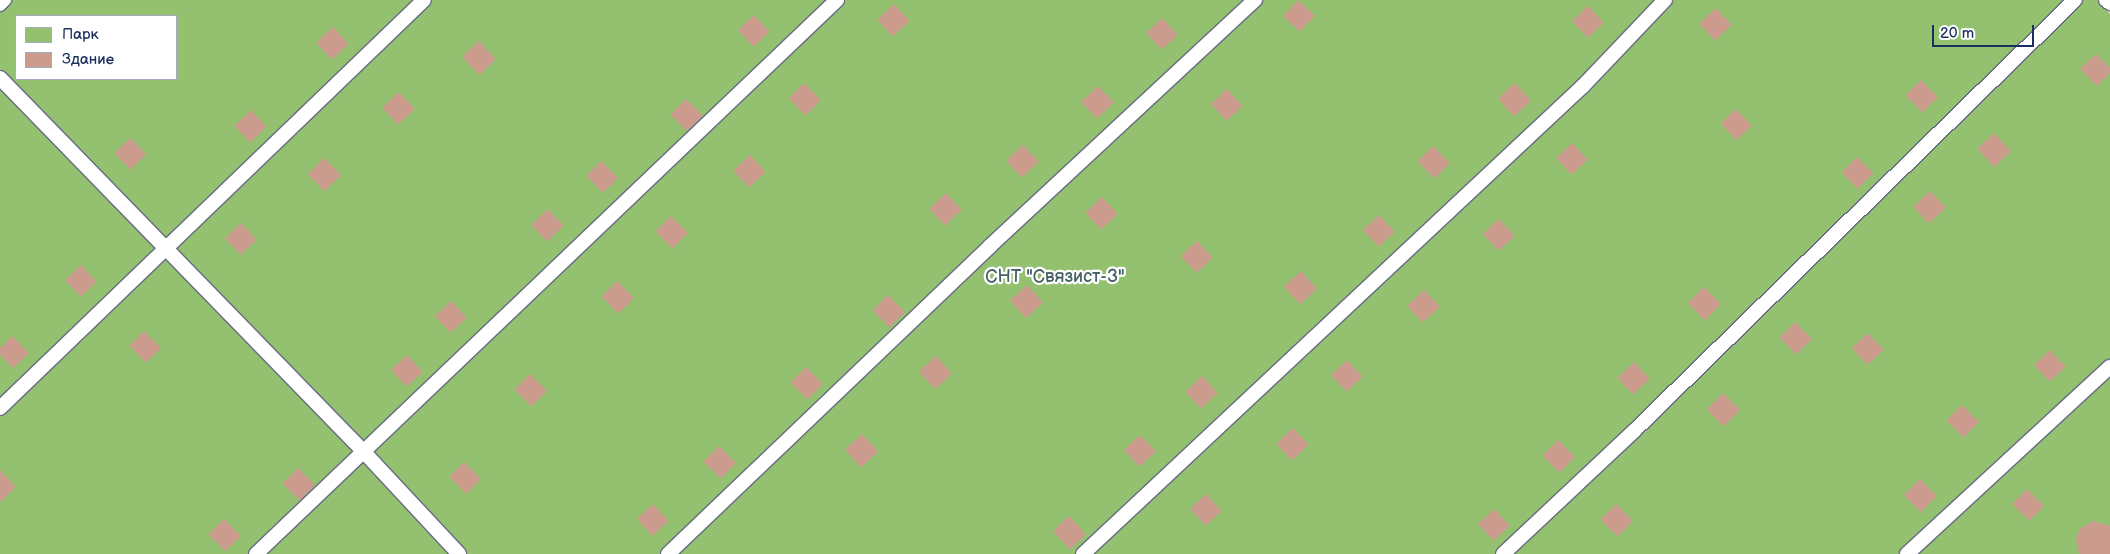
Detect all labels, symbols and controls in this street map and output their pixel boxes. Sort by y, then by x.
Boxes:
legend [15,15,178,80]
scale bar [1935,15,2038,47]
text: 20 m [1940,24,1974,43]
text: Парк [62,25,99,44]
text: Здание [62,50,114,69]
park label: СНТ "Связист-3" [985,266,1125,288]

